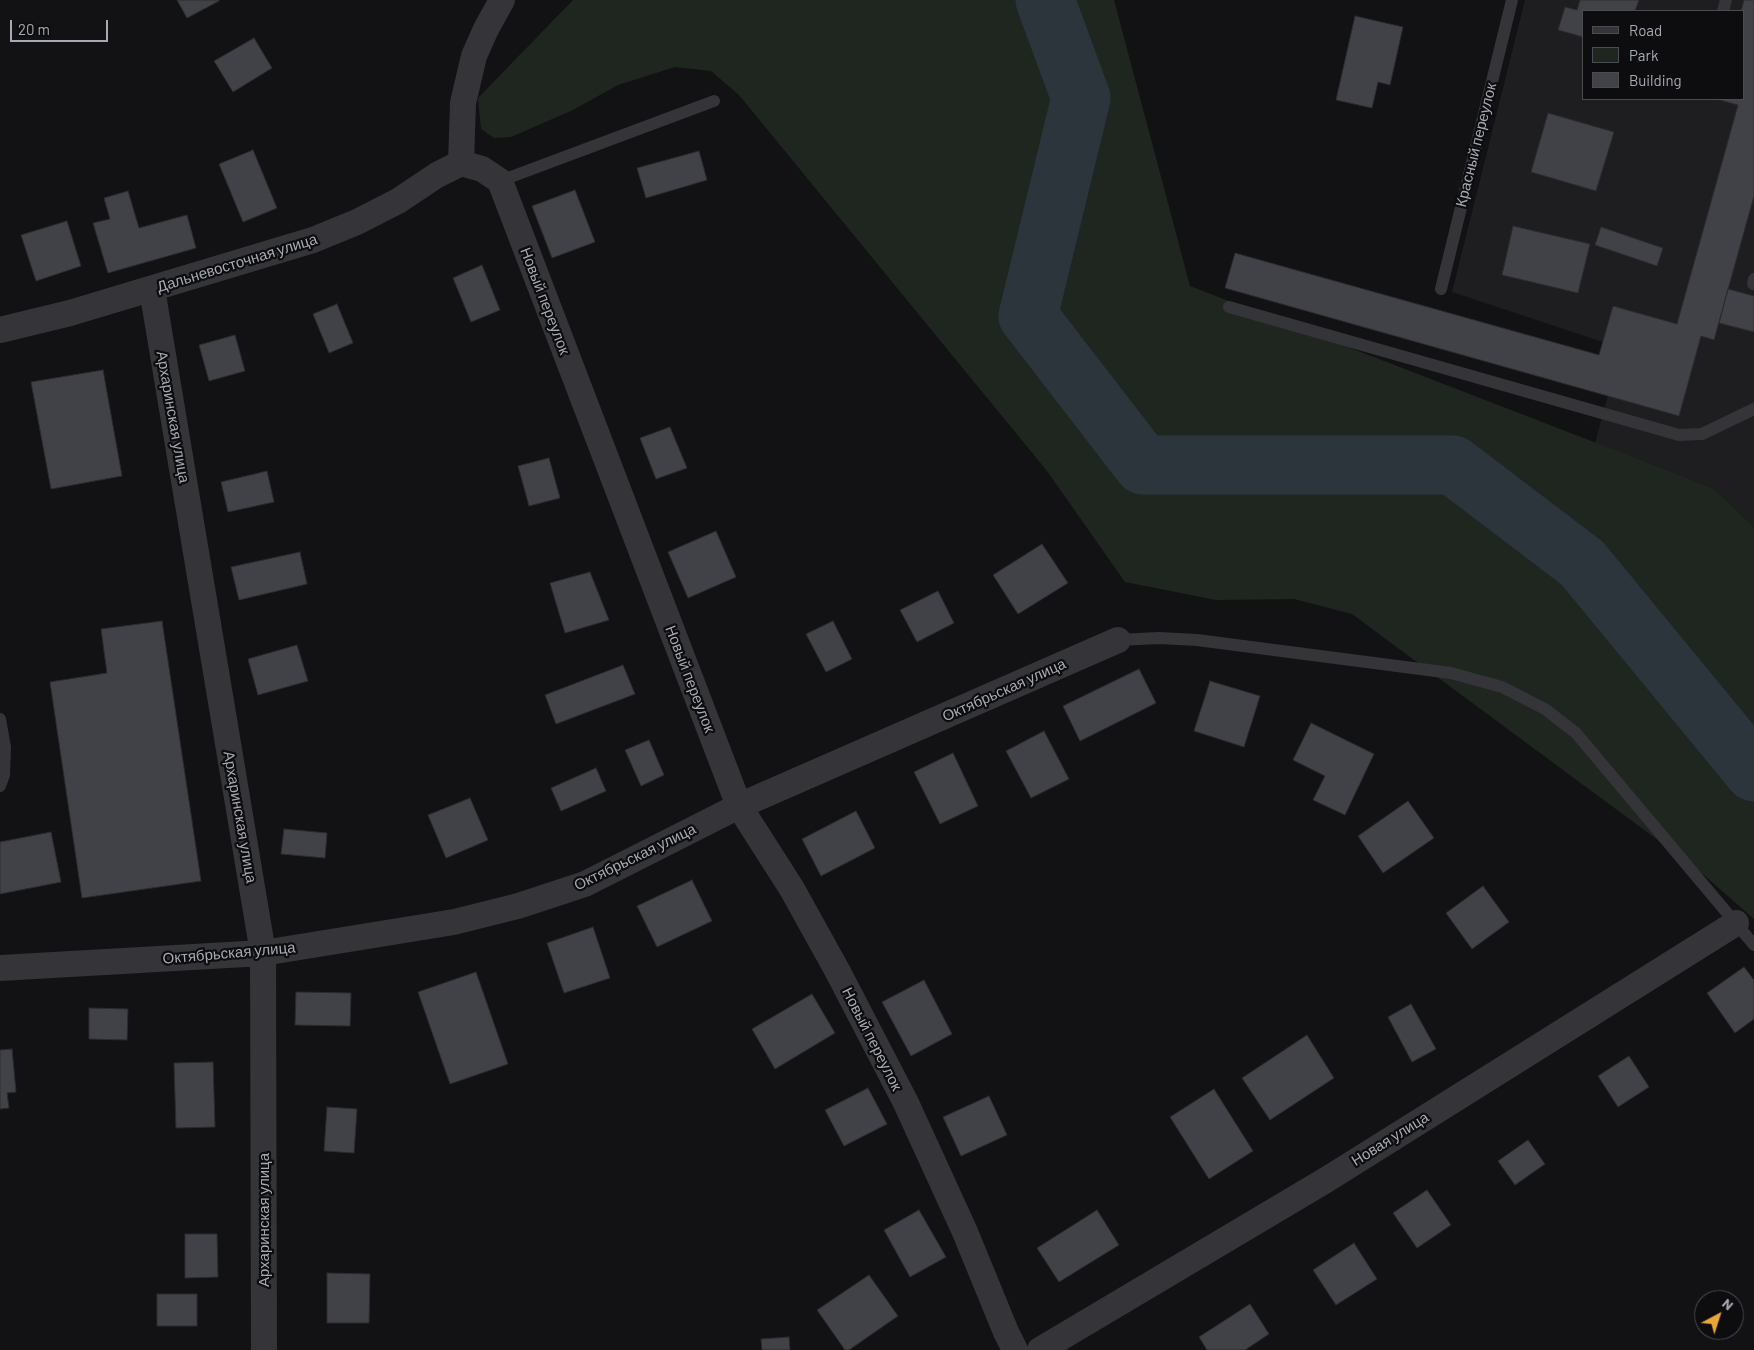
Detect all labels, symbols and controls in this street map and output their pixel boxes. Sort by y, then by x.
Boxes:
scale bar [12,10,110,42]
legend [1582,10,1744,100]
text: 20 m [18,20,50,38]
text: Road [1629,21,1662,39]
text: Park [1629,46,1658,64]
text: Building [1629,71,1682,89]
street label: Красный переулок [1452,81,1500,209]
street label: Дальневосточная улица [155,230,319,296]
street label: Новый переулок [516,245,574,357]
street label: Архаринская улица [153,349,193,485]
street label: Новый переулок [661,623,719,735]
street label: Октябрьская улица [939,655,1069,725]
street label: Архаринская улица [220,749,260,885]
street label: Октябрьская улица [571,820,699,894]
street label: Октябрьская улица [162,938,296,968]
street label: Новый переулок [838,984,906,1094]
street label: Новая улица [1348,1108,1432,1170]
street label: Архаринская улица [255,1153,273,1287]
north arrow [1694,1290,1744,1340]
text: N [1719,1294,1737,1313]

